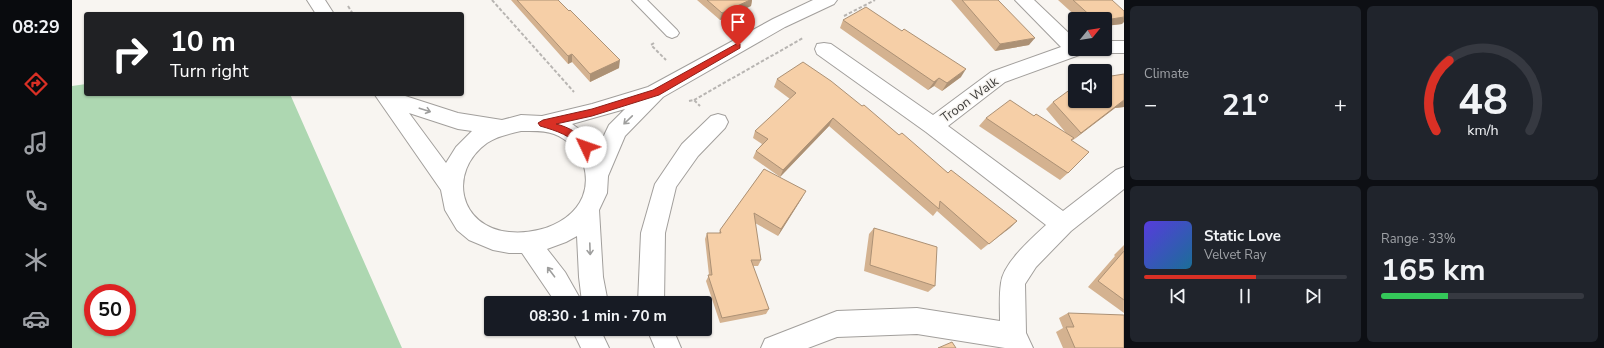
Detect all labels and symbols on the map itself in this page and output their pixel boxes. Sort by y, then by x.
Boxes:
pin [721,5,755,46]
north arrow [1068,12,1112,56]
street label: Troon Walk [937,72,1003,127]
one-way arrow [418,107,431,114]
one-way arrow [623,115,633,124]
position arrow [565,126,607,168]
one-way arrow [586,242,593,255]
one-way arrow [547,267,555,278]
speed limit sign: 50 [84,284,136,336]

